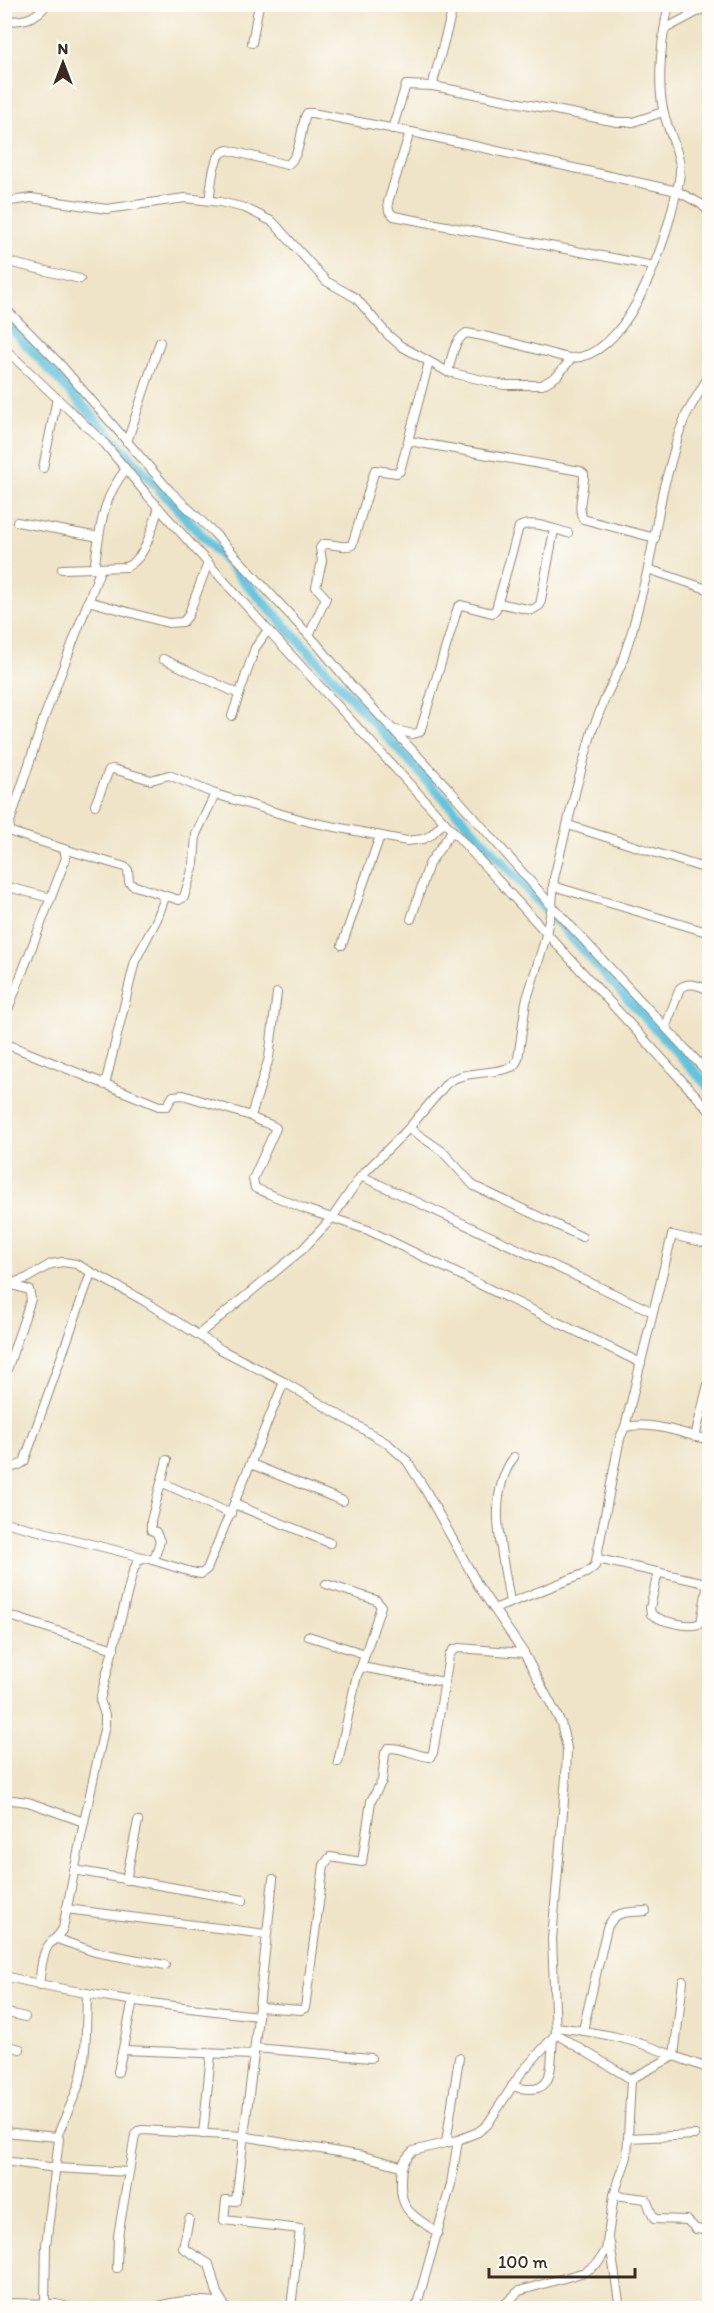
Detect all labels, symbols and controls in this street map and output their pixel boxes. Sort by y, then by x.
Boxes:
north arrow [33,33,93,93]
text: N [58,39,68,58]
scale bar [489,2241,634,2279]
text: 100 m [498,2251,548,2273]

